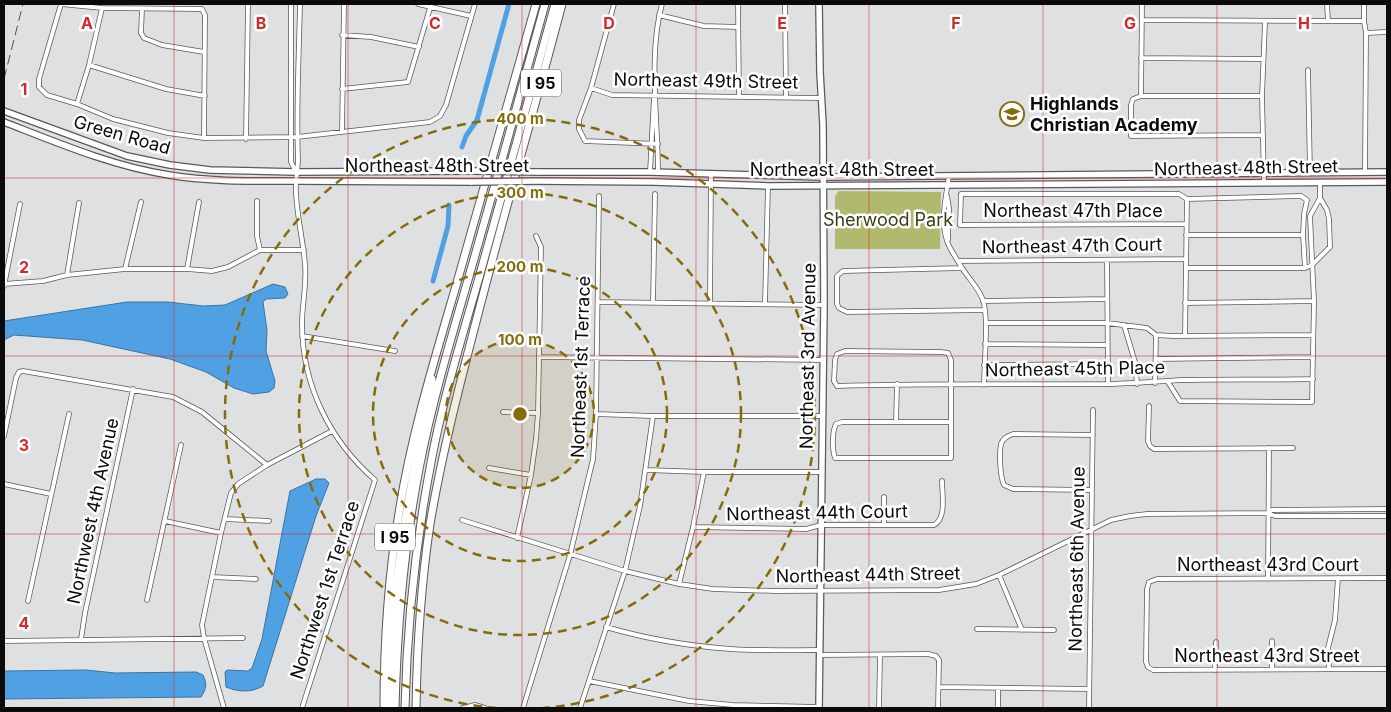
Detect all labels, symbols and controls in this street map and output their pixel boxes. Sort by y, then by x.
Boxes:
text: A [81,13,93,33]
text: B [256,13,266,33]
text: C [429,13,441,33]
text: D [603,13,615,33]
text: E [777,13,787,33]
text: F [951,13,961,33]
text: G [1124,13,1136,33]
text: H [1298,13,1310,33]
street label: Northeast 49th Street [614,68,799,93]
road number: I 95 [521,70,561,96]
text: 1 [21,79,27,99]
place label: Highlands Christian Academy [1030,93,1198,135]
school or university icon: Highlands Christian Academy [999,101,1025,127]
text: 400 m [496,109,544,128]
street label: Green Road [71,111,173,158]
street label: Northeast 48th Street [345,155,529,176]
street label: Northeast 48th Street [1154,155,1338,180]
street label: Northeast 48th Street [750,159,934,180]
text: 300 m [496,183,544,202]
street label: Northeast 47th Place [983,200,1163,221]
park label: Sherwood Park [823,209,953,230]
street label: Northeast 47th Court [982,233,1162,258]
text: 2 [19,257,29,277]
text: 200 m [497,257,543,276]
street label: Northeast 3rd Avenue [795,263,820,449]
street label: Northeast 1st Terrace [567,275,594,458]
text: 100 m [498,330,542,349]
street label: Northeast 45th Place [985,356,1165,381]
centre of rings [511,405,529,423]
street label: Northwest 4th Avenue [63,416,123,606]
text: 3 [19,435,29,455]
street label: Northeast 6th Avenue [1064,466,1089,652]
street label: Northwest 1st Terrace [286,498,363,682]
street label: Northeast 44th Court [726,500,908,525]
road number: I 95 [375,524,415,550]
street label: Northeast 43rd Court [1177,554,1359,575]
street label: Northeast 44th Street [775,562,961,587]
text: 4 [19,613,30,633]
street label: Northeast 43rd Street [1174,645,1360,666]

